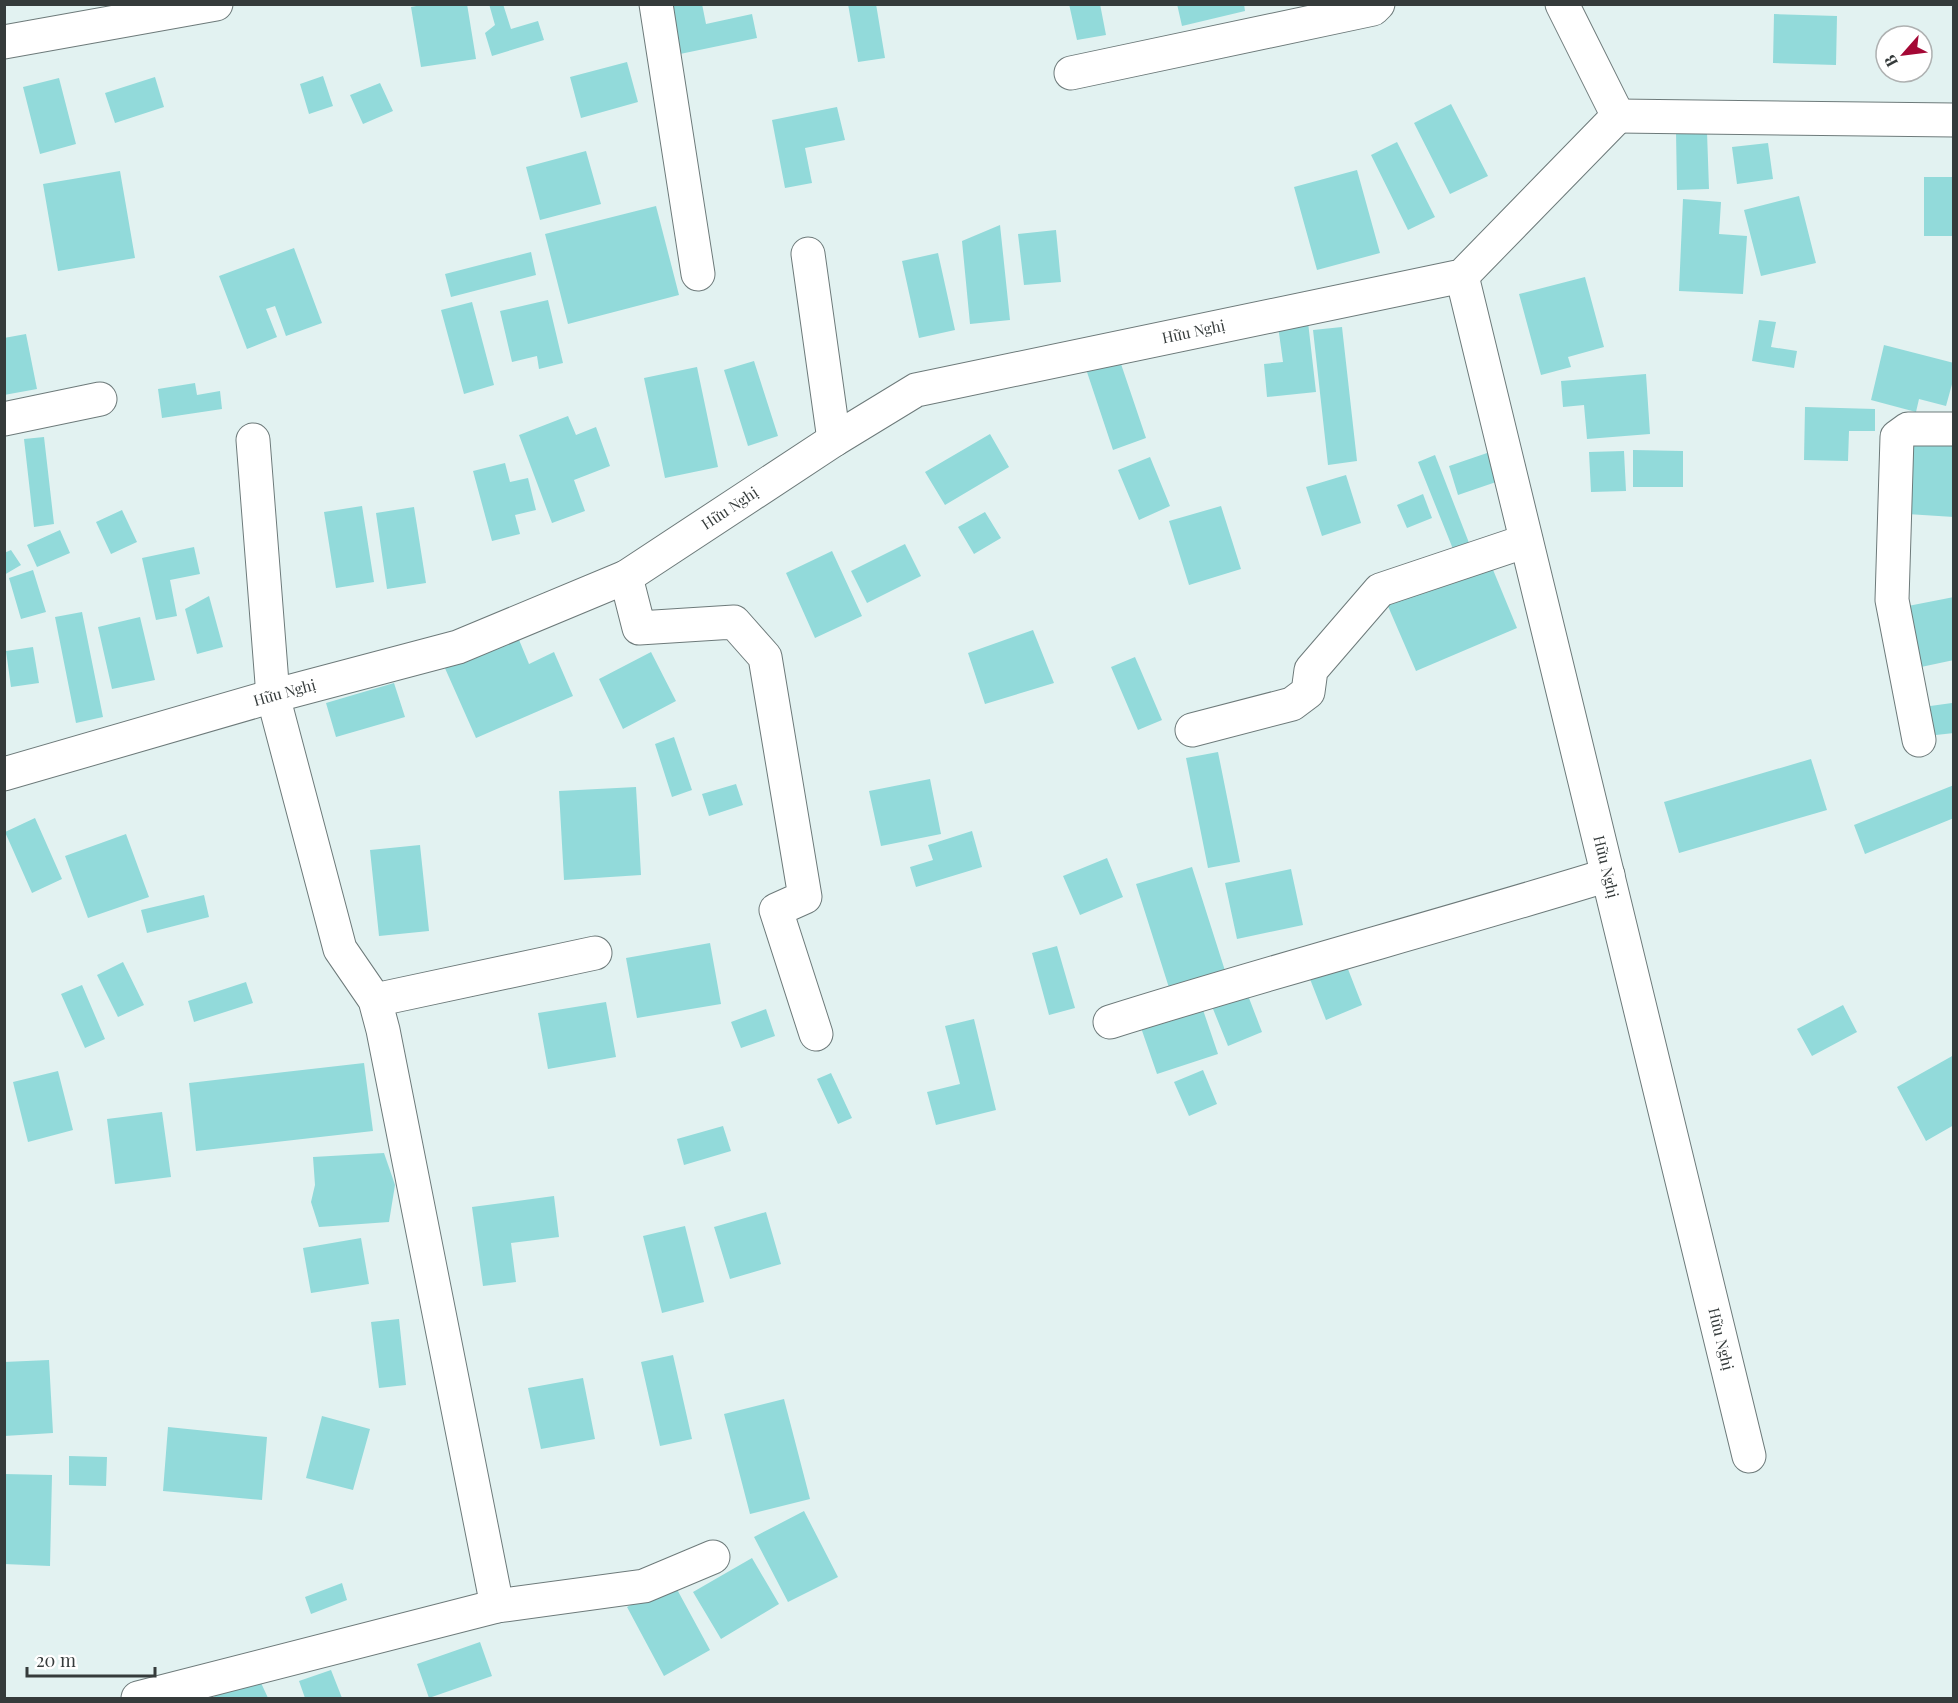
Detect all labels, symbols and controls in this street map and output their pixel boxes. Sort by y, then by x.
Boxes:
north arrow [1874,24,1934,84]
text: B [1878,51,1902,71]
street label: Hữu Nghị [1160,315,1227,347]
street label: Hữu Nghị [697,481,762,534]
street label: Hữu Nghị [251,674,318,710]
street label: Hữu Nghị [1589,833,1624,900]
street label: Hữu Nghị [1704,1305,1739,1373]
scale bar [27,1640,154,1678]
text: 20 m [36,1648,76,1672]

